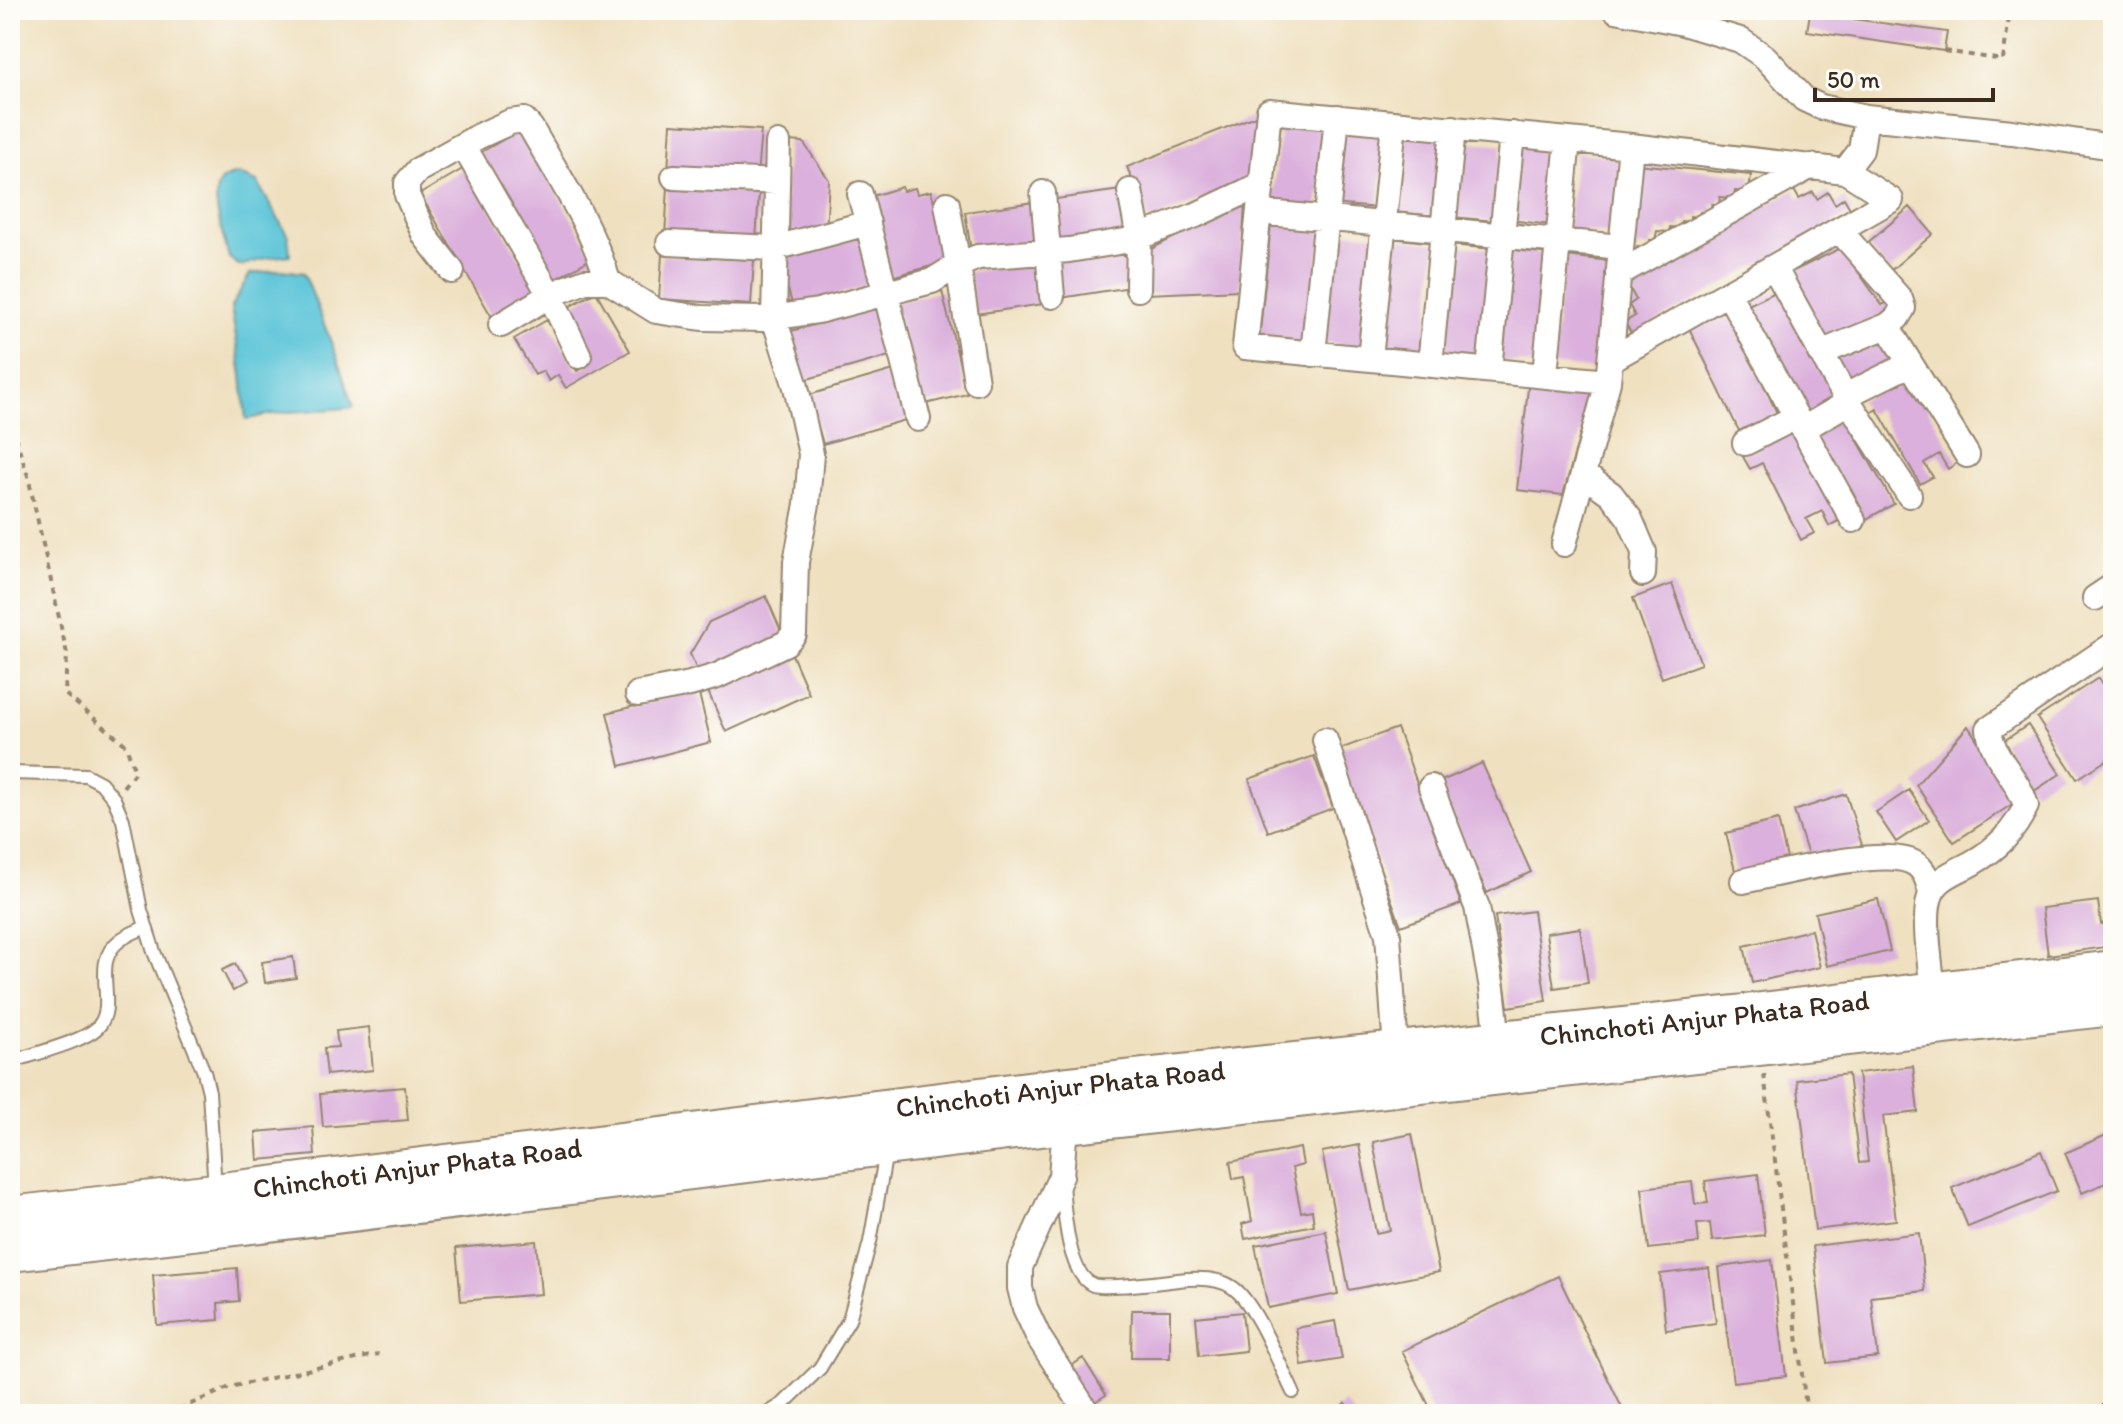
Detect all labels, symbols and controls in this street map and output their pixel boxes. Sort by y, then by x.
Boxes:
scale bar [1815,52,1993,102]
text: 50 m [1827,65,1880,94]
street label: Chinchoti Anjur Phata Road [1538,982,1871,1053]
street label: Chinchoti Anjur Phata Road [894,1052,1227,1124]
street label: Chinchoti Anjur Phata Road [251,1130,584,1205]

